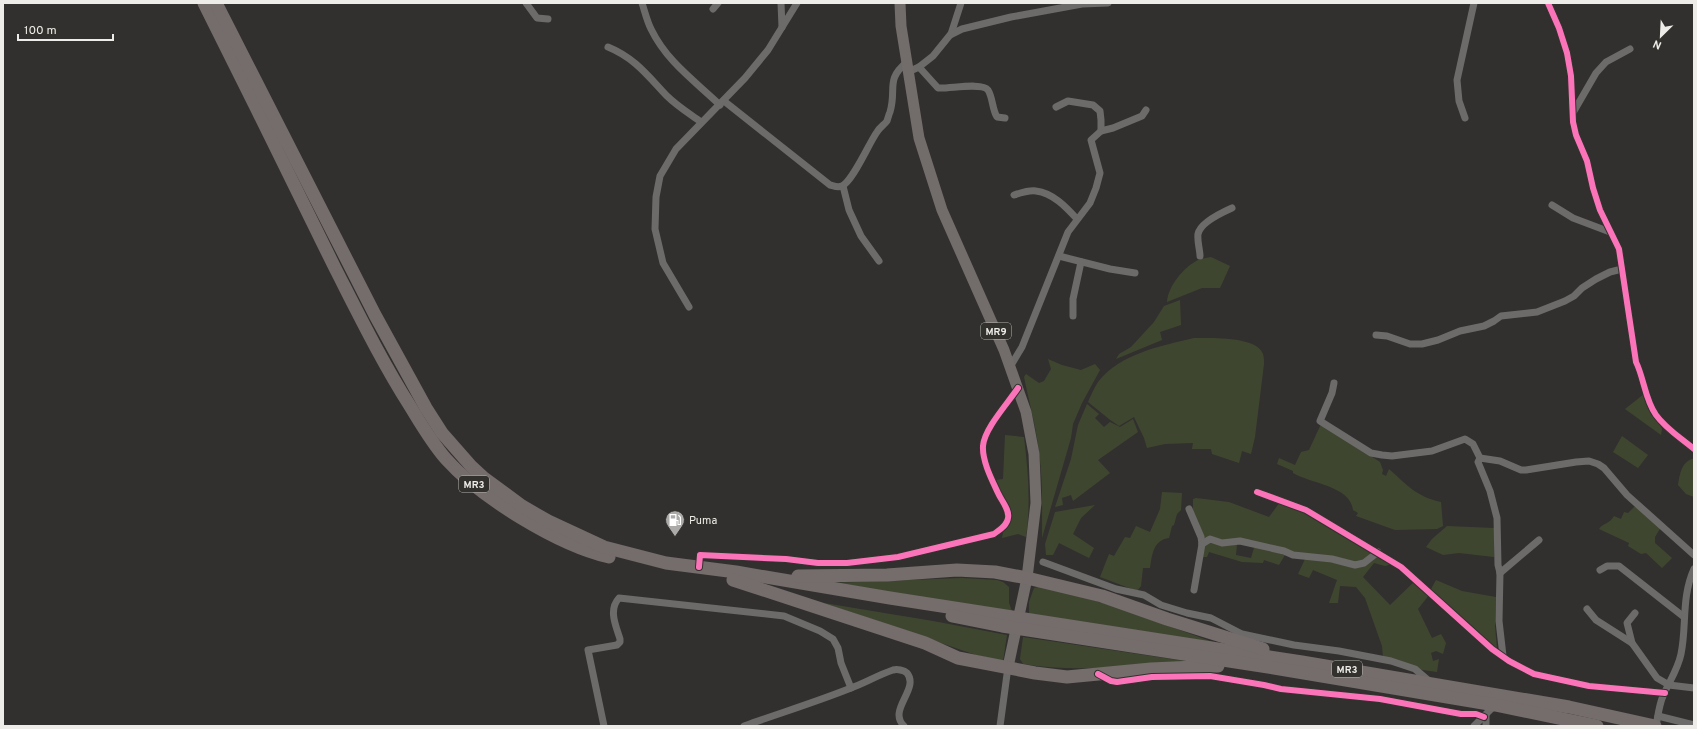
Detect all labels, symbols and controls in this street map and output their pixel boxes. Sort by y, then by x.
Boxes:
scale bar [18,16,113,42]
north arrow [1641,16,1681,56]
text: 100 m [24,23,57,39]
text: N [1651,36,1664,52]
road number: MR9 [981,323,1011,339]
road number: MR3 [459,476,489,492]
fuel station icon: Puma [664,509,686,537]
place label: Puma [689,514,717,528]
road number: MR3 [1332,661,1362,677]

